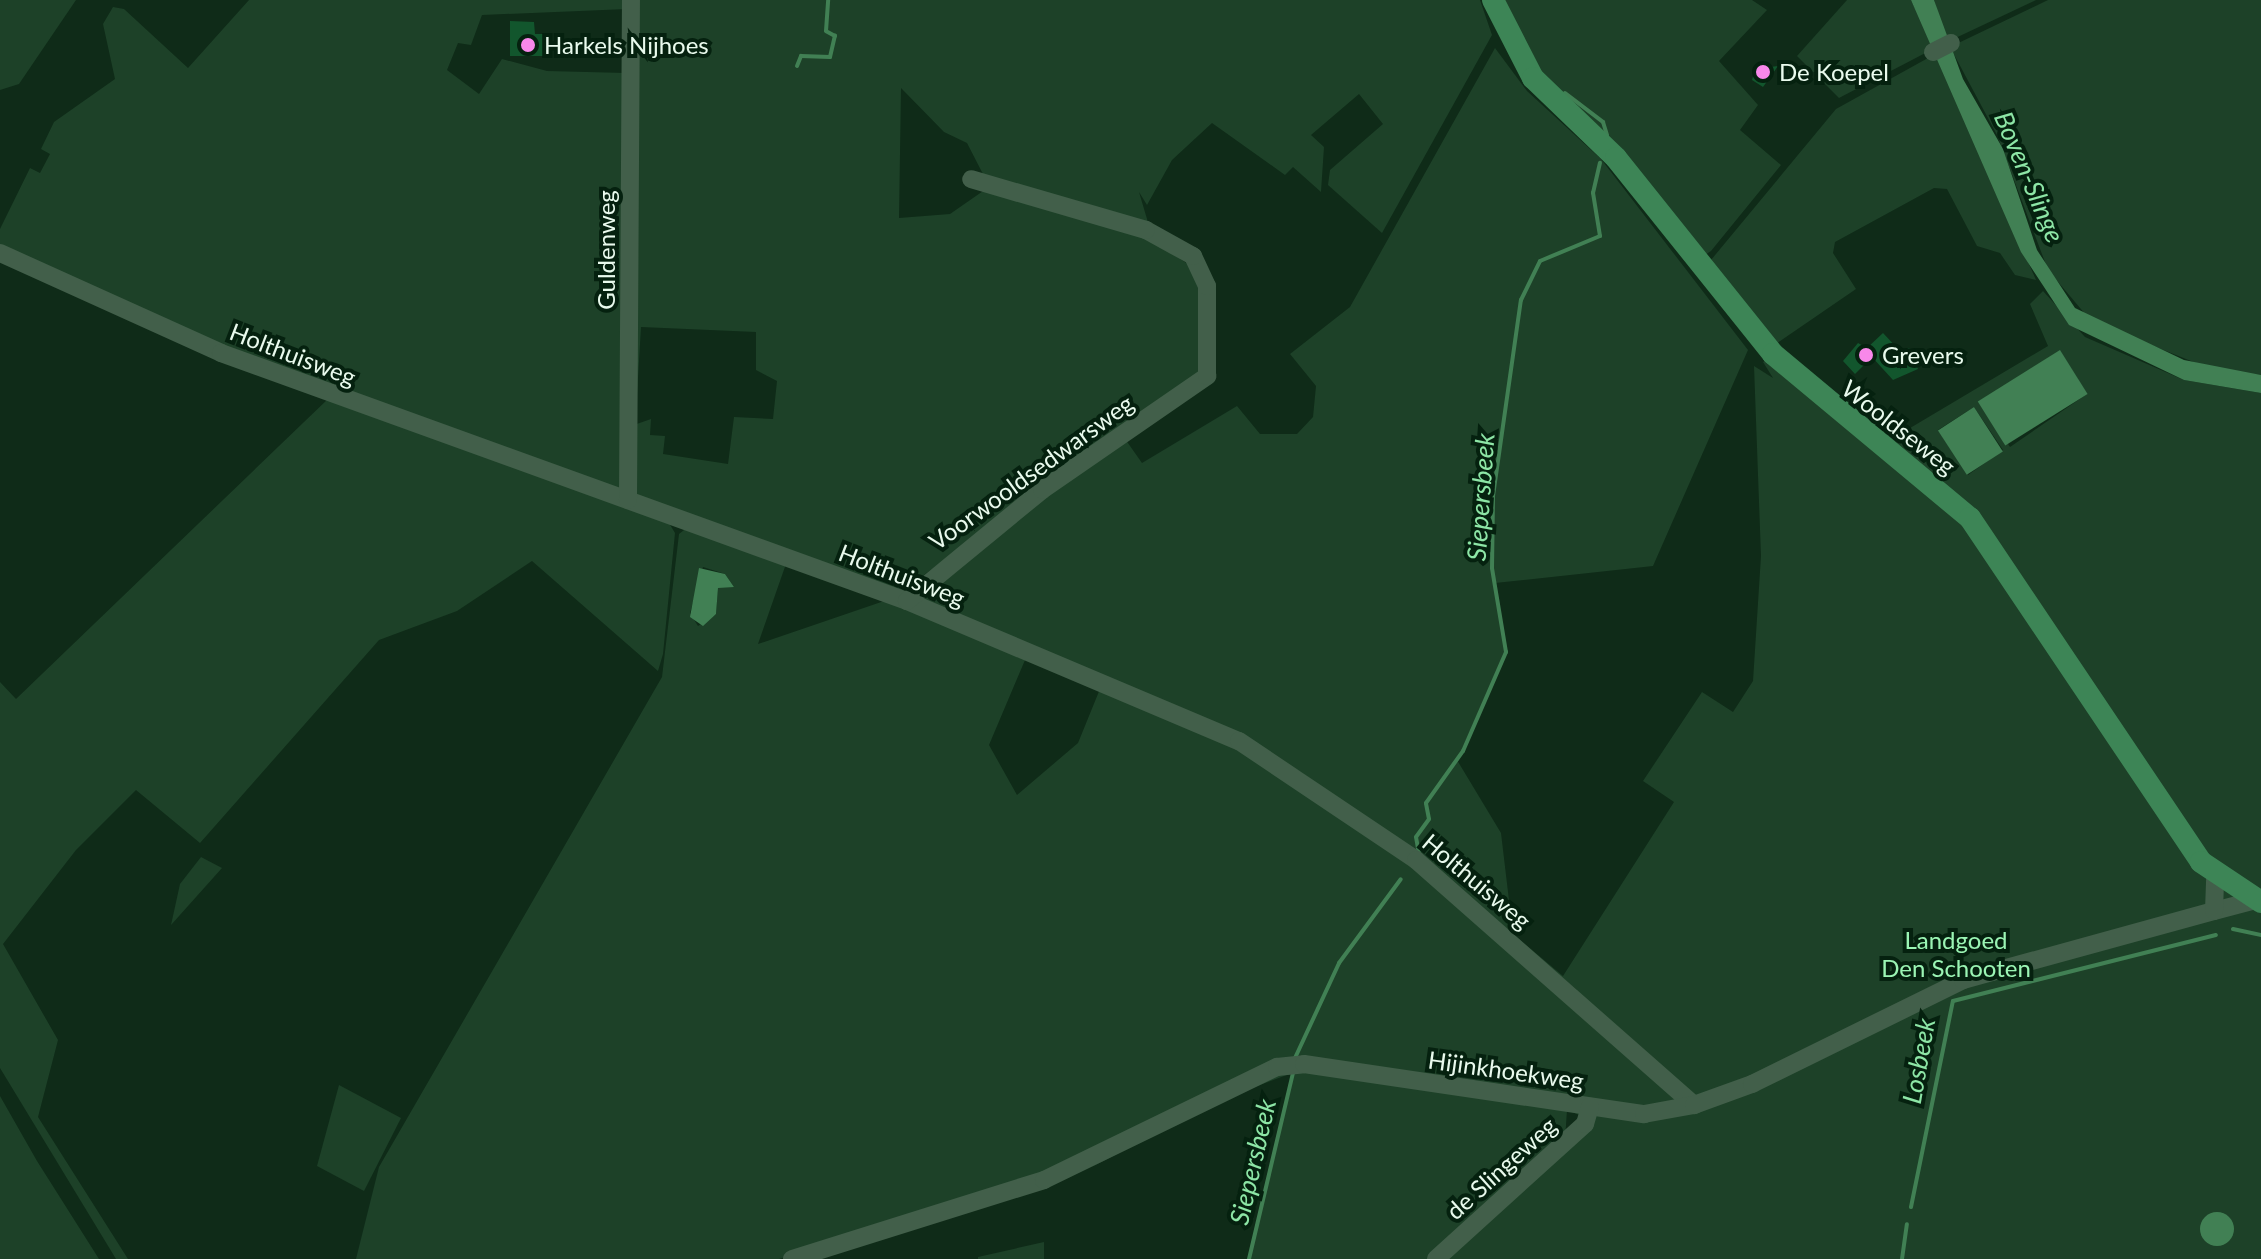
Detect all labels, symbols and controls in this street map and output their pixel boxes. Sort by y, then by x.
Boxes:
place label: Harkels Nijhoes [544,31,709,59]
marker: Harkels Nijhoes [519,36,537,54]
place label: De Koepel [1779,58,1889,86]
marker: De Koepel [1754,63,1772,81]
water label: Boven-Slinge [1987,107,2071,247]
street label: Guldenweg [592,190,620,310]
street label: Holthuisweg [226,317,360,391]
place label: Grevers [1882,341,1964,369]
marker: Grevers [1857,346,1875,364]
street label: Wooldseweg [1836,374,1962,480]
street label: Voorwooldsedwarsweg [923,388,1139,556]
water label: Siepersbeek [1461,432,1501,562]
street label: Holthuisweg [835,538,969,612]
street label: Holthuisweg [1417,827,1537,935]
park label: Landgoed Den Schooten [1881,926,2031,982]
water label: Losbeek [1896,1016,1942,1106]
street label: Hijinkhoekweg [1426,1045,1586,1095]
water label: Siepersbeek [1223,1096,1283,1228]
street label: de Slingeweg [1440,1111,1562,1225]

